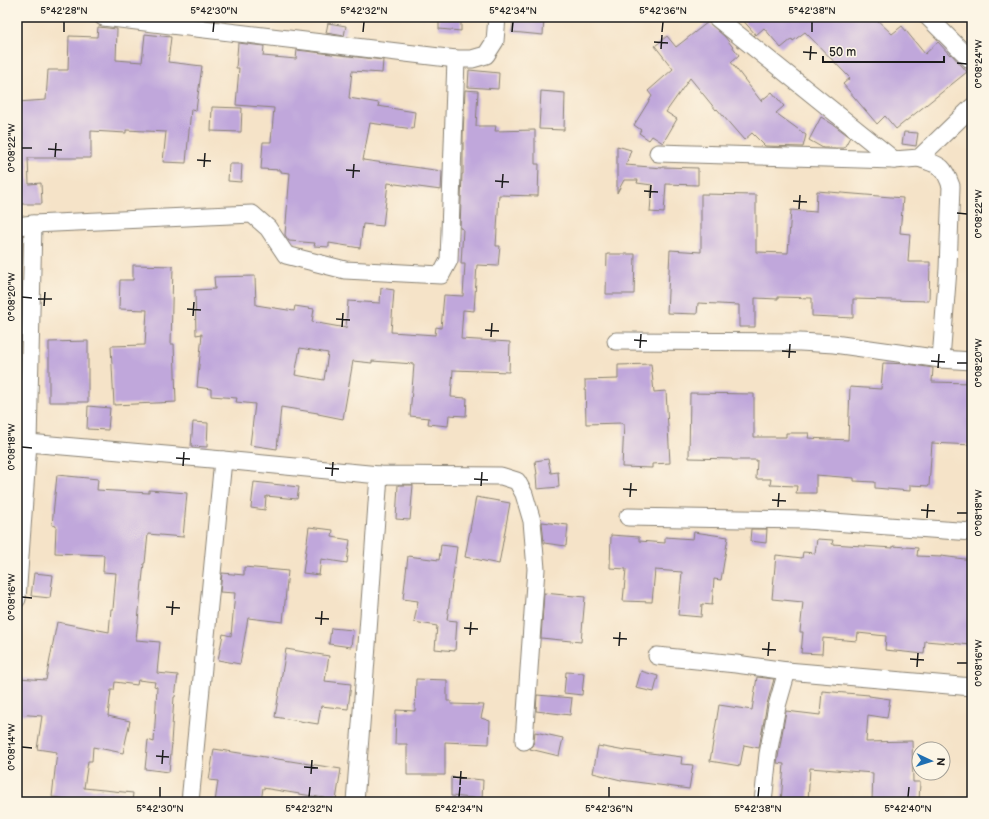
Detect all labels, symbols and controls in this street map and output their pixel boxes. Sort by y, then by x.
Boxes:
text: 5°42'28"N [40,5,88,17]
text: 5°42'30"N [190,5,238,17]
text: 5°42'32"N [340,5,388,17]
text: 5°42'34"N [489,5,537,17]
text: 5°42'36"N [639,5,687,17]
text: 5°42'38"N [788,5,836,17]
scale bar [823,38,944,64]
text: 0°08'24"W [973,39,985,89]
text: 50 m [829,45,856,60]
text: 0°08'22"W [6,123,18,173]
text: 0°08'22"W [973,189,985,239]
text: 0°08'20"W [6,272,18,322]
text: 0°08'20"W [973,338,985,388]
text: 0°08'18"W [6,424,18,470]
text: 0°08'18"W [973,490,985,536]
text: 0°08'16"W [6,573,18,621]
text: 0°08'16"W [973,639,985,687]
text: 0°08'14"W [6,723,18,771]
north arrow [911,741,951,781]
text: N [934,757,947,766]
text: 5°42'30"N [136,803,184,815]
text: 5°42'32"N [285,803,333,815]
text: 5°42'34"N [435,803,483,815]
text: 5°42'36"N [585,803,633,815]
text: 5°42'38"N [734,803,782,815]
text: 5°42'40"N [884,803,932,815]

